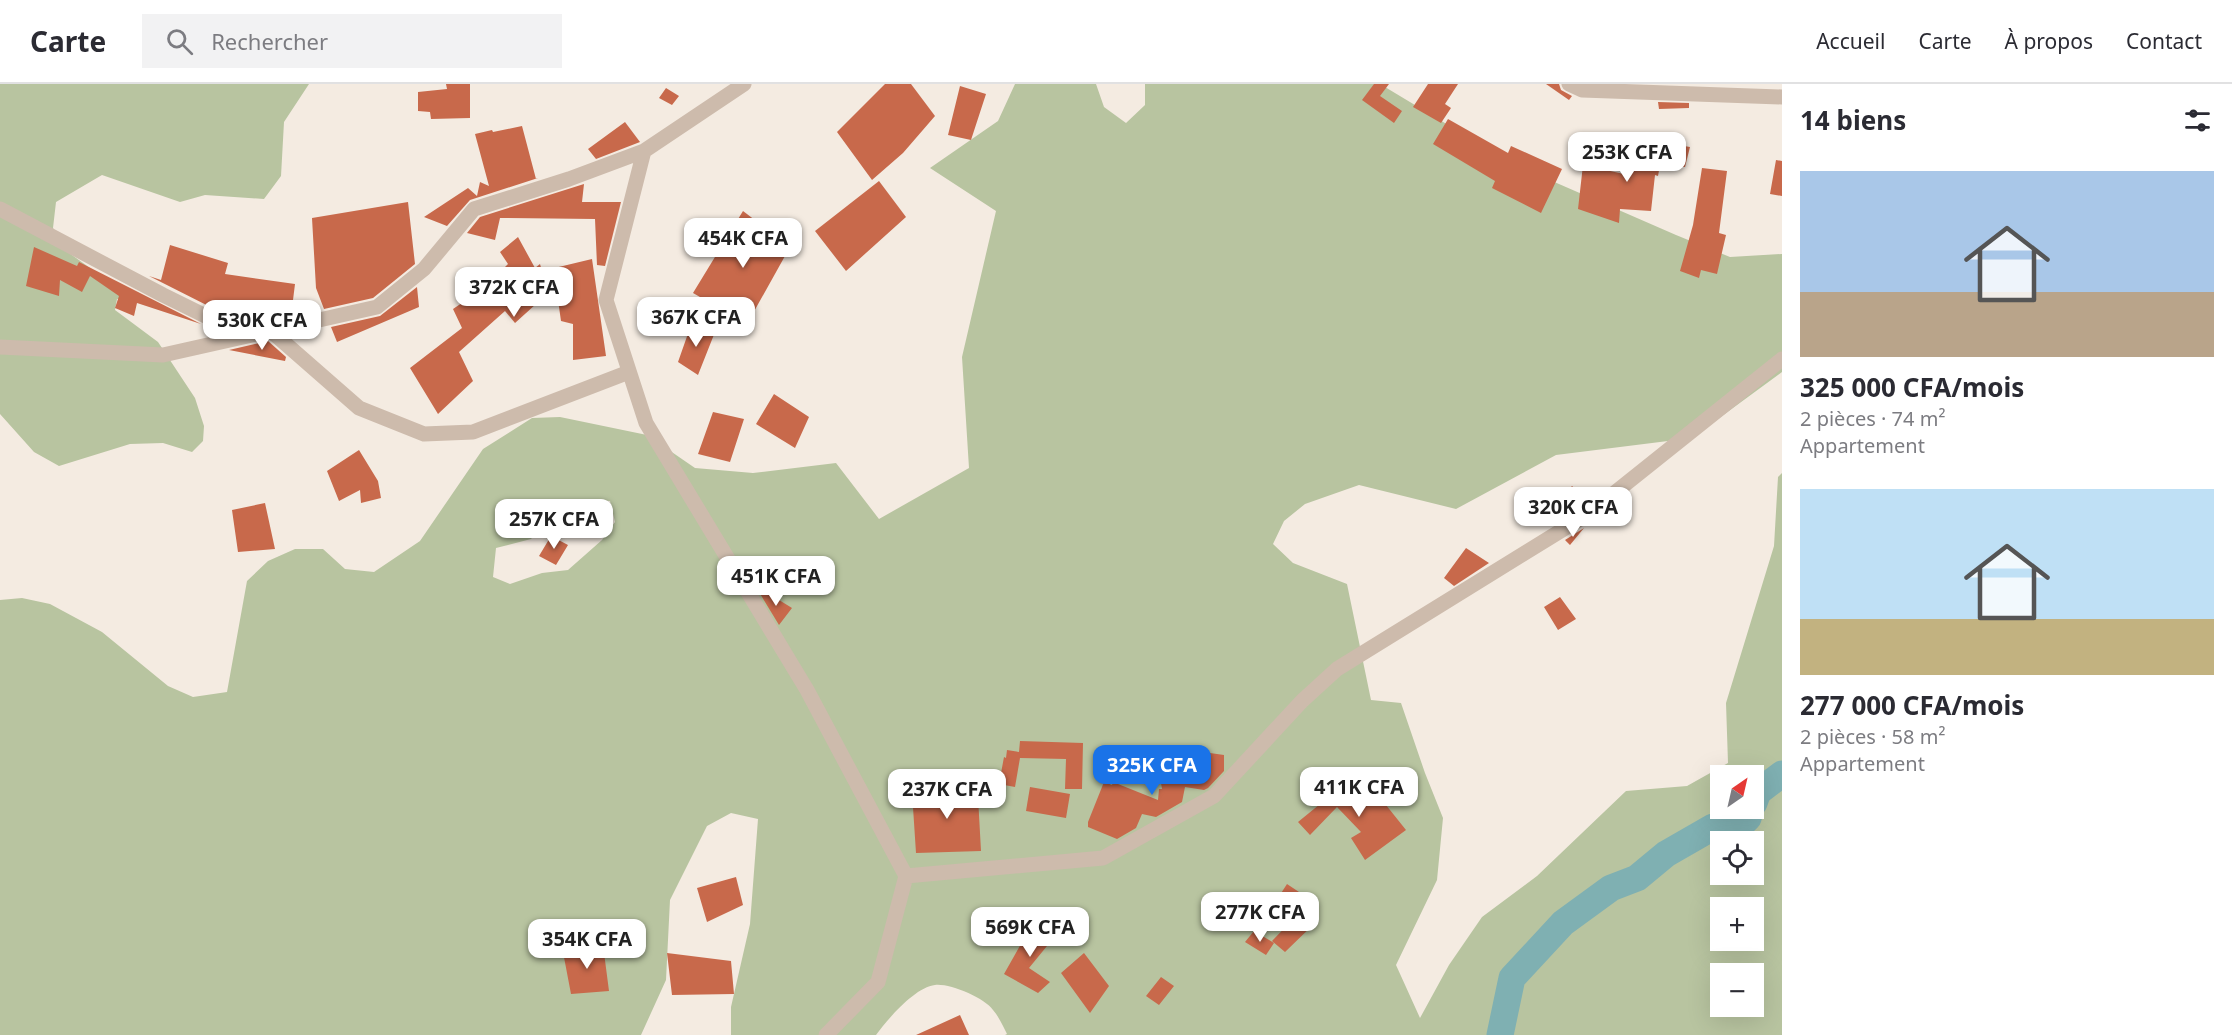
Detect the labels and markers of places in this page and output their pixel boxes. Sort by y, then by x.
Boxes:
pin: 253K CFA [1565,132,1689,183]
pin: 454K CFA [681,218,805,269]
pin: 372K CFA [452,267,576,318]
pin: 367K CFA [634,297,758,348]
pin: 530K CFA [200,300,324,351]
pin: 320K CFA [1511,487,1635,538]
pin: 257K CFA [492,499,616,550]
pin: 451K CFA [714,556,838,607]
pin: 325K CFA [1090,745,1214,796]
pin: 411K CFA [1297,767,1421,818]
pin: 237K CFA [885,769,1009,820]
pin: 277K CFA [1198,892,1322,943]
pin: 569K CFA [968,907,1092,958]
pin: 354K CFA [525,919,649,970]

